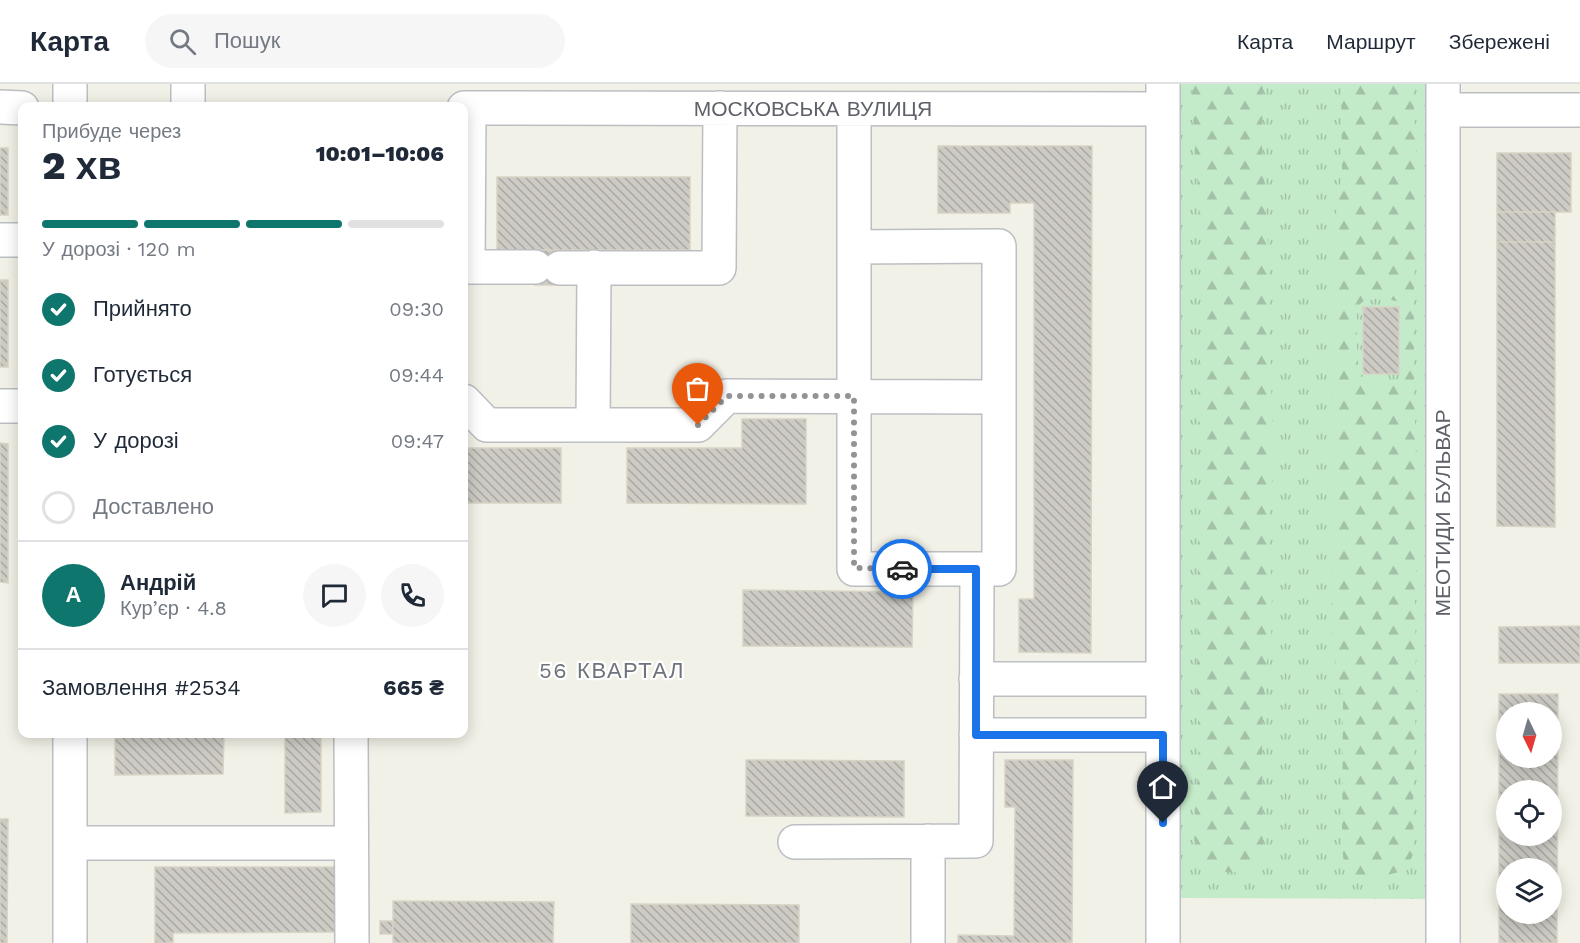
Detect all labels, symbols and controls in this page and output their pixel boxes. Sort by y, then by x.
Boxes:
search box [145,14,565,68]
text: Карта [30,25,109,58]
icon: search [166,25,199,58]
text: Пошук [214,28,280,53]
text: Карта [1237,29,1293,54]
text: Маршрут [1326,29,1416,54]
text: Збережені [1449,29,1550,54]
street label: МОСКОВСЬКА ВУЛИЦЯ [694,96,932,121]
text: Прибуде через [42,119,181,143]
text: 10:01–10:06 [316,141,444,166]
text: 2 хв [42,143,122,188]
text: У дорозі · 120 m [42,237,196,261]
icon: check [42,293,75,326]
text: Прийнято [93,296,192,321]
text: 09:30 [389,297,444,321]
icon: check [42,359,75,392]
text: Готується [93,362,192,387]
text: 09:44 [389,363,444,387]
pin [672,363,723,425]
icon: bag [681,372,714,405]
street label: МЕОТИДИ БУЛЬВАР [1430,409,1455,617]
icon: check [42,425,75,458]
text: У дорозі [93,428,179,453]
text: 09:47 [391,429,444,453]
text: Доставлено [93,494,214,519]
courier [872,539,932,599]
icon: car [886,553,919,586]
button: chat [303,564,366,627]
button: phone [381,564,444,627]
text: Андрій [120,570,196,595]
text: А [66,582,81,607]
text: Кур’єр · 4.8 [120,596,227,620]
district label: 56 КВАРТАЛ [539,658,685,683]
text: Замовлення #2534 [42,675,241,700]
text: 665 ₴ [383,675,444,700]
north arrow [1496,702,1562,768]
map controls [1496,702,1562,924]
pin [1137,761,1188,823]
icon: home [1146,770,1179,803]
button: locate [1496,780,1562,846]
button: layers [1496,858,1562,924]

